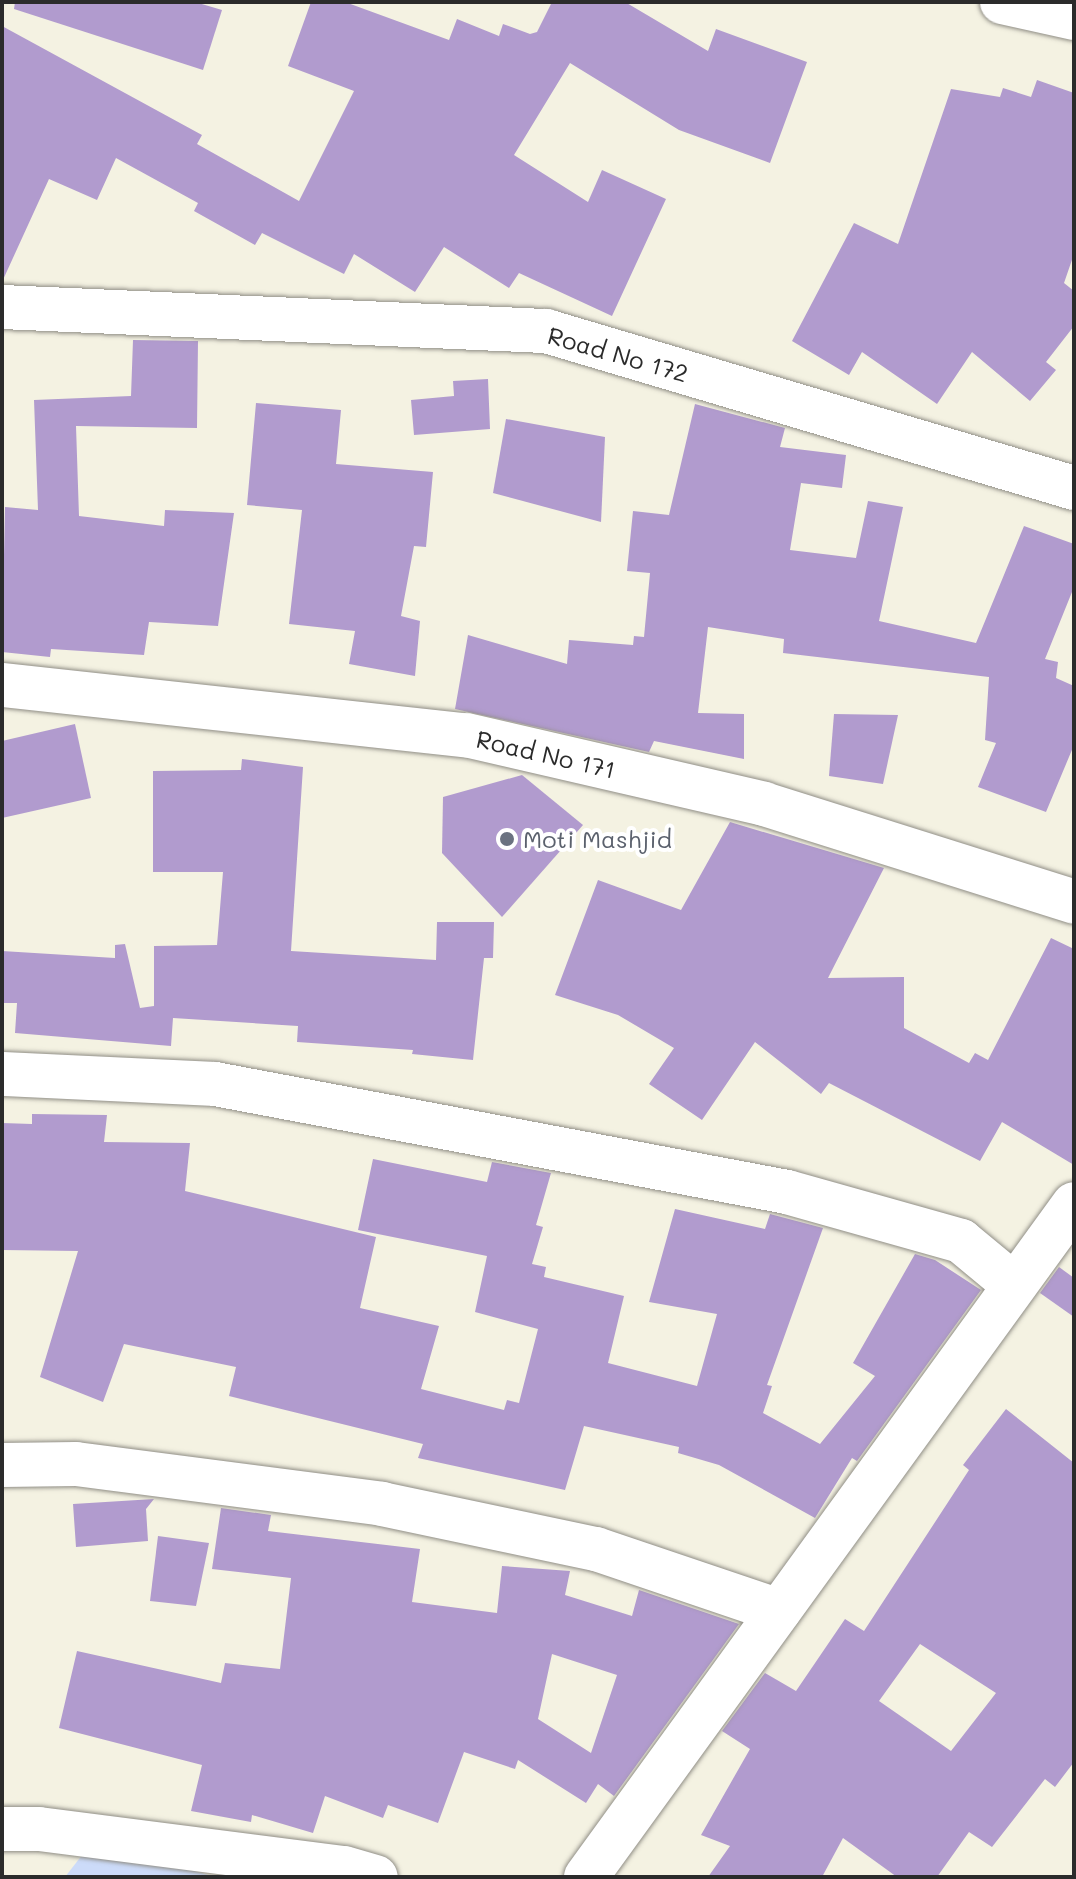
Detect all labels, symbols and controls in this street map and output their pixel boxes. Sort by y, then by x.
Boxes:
street label: Road No 172 [545,320,691,388]
street label: Road No 171 [474,724,618,784]
place label: Moti Mashjid [523,825,672,853]
marker: Moti Mashjid [498,830,516,848]

